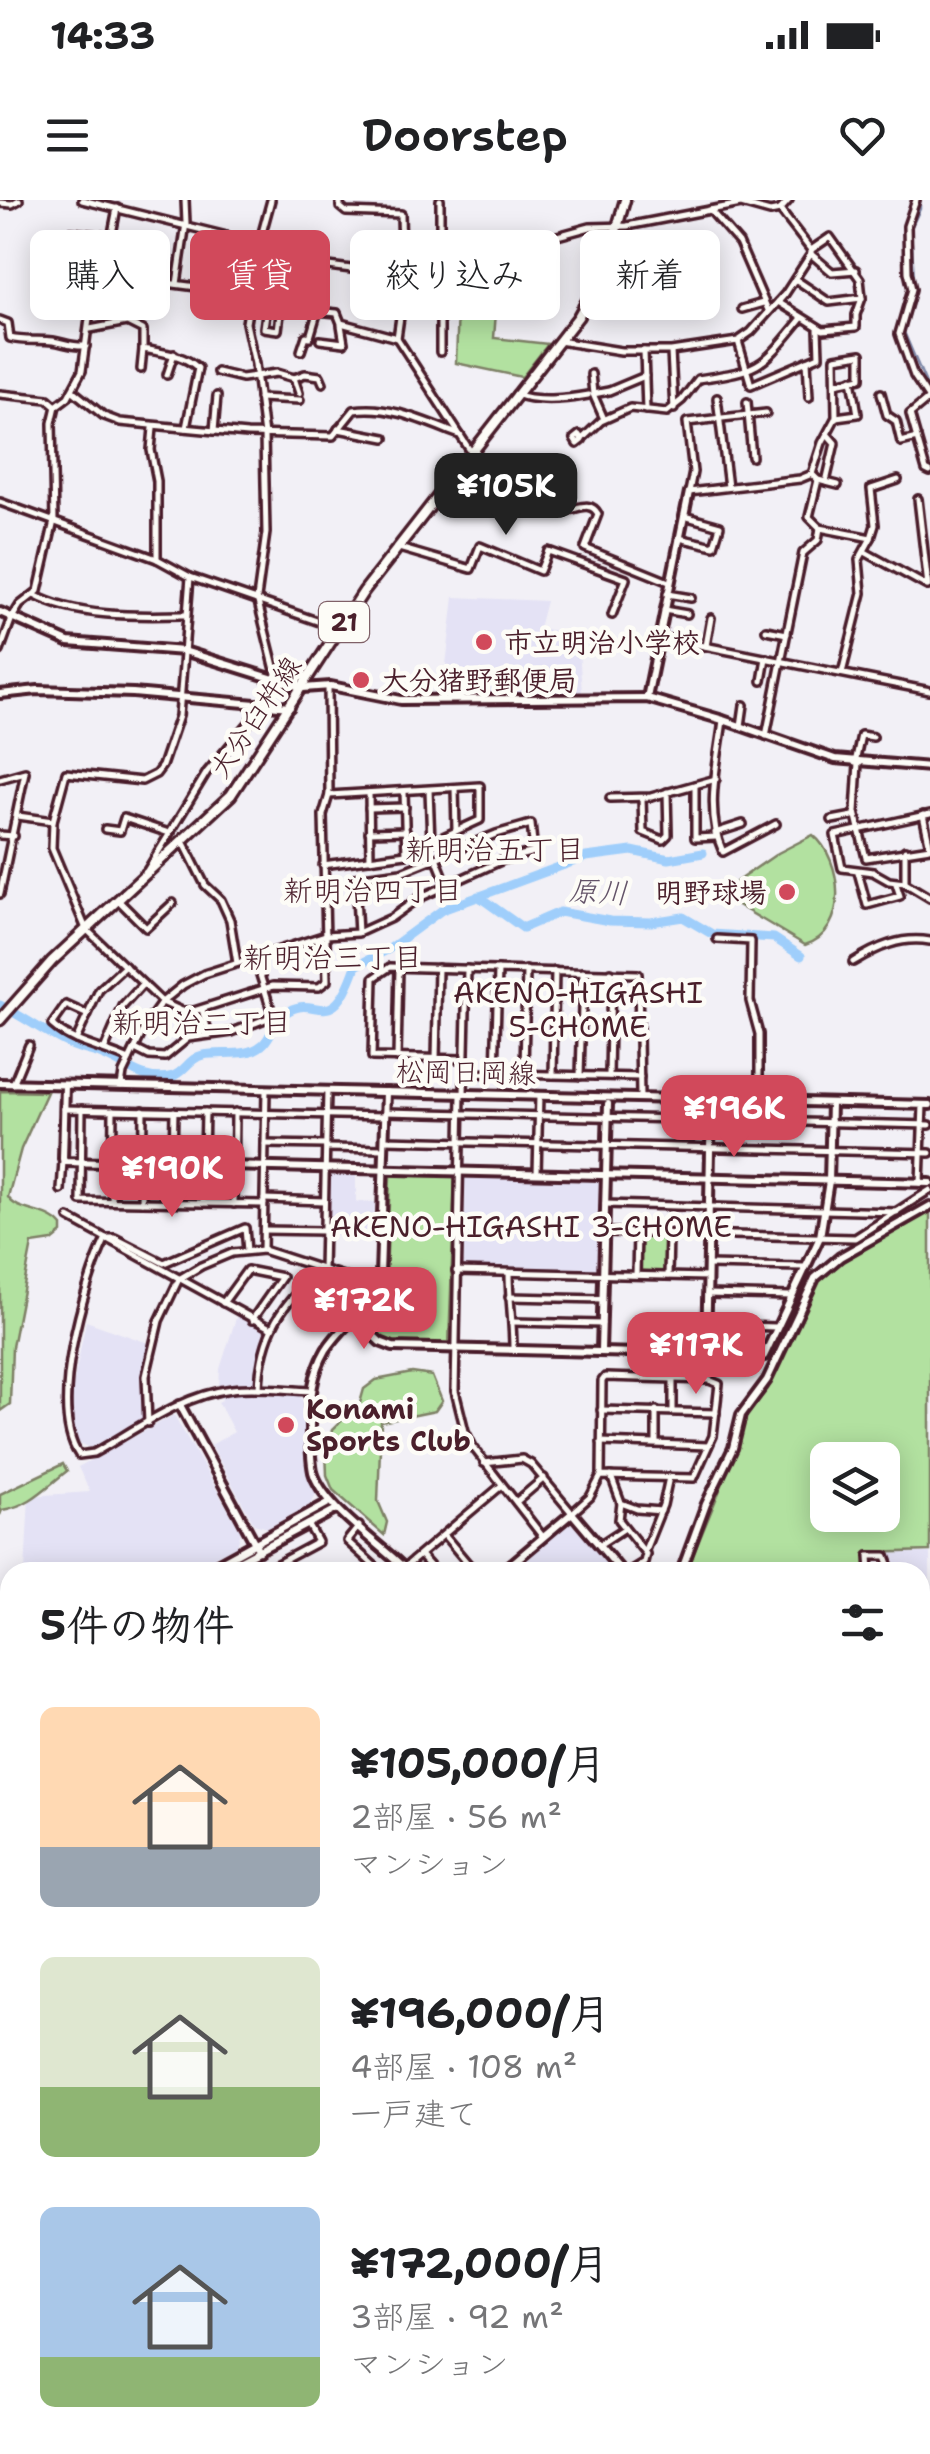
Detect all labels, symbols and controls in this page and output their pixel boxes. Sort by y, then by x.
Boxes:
text: 14:33 [50,10,155,61]
text: Doorstep [362,105,568,165]
icon: menu [40,108,95,163]
icon: heart [835,108,890,163]
chip: 購入 [30,230,170,320]
chip: 賃貸 [190,230,330,320]
chip: 絞り込み [350,230,560,320]
chip: 新着 [580,230,720,320]
pin: ¥105K [436,453,576,538]
text: ¥105K [456,464,556,507]
road number: 21 [319,602,369,642]
place label: 市立明治小学校 [504,623,700,661]
marker: 市立明治小学校 [473,631,495,653]
street label: 大分臼杵線 [200,648,310,786]
place label: 大分猪野郵便局 [381,661,577,699]
marker: 大分猪野郵便局 [350,669,372,691]
district label: 新明治五丁目 [405,829,585,870]
water label: 原川 [567,869,629,914]
district label: 新明治四丁目 [283,870,463,911]
place label: 明野球場 [655,873,767,911]
marker: 明野球場 [776,881,798,903]
district label: 新明治三丁目 [243,937,423,978]
district label: AKENO-HIGASHI 5-CHOME [453,972,703,1047]
district label: 新明治二丁目 [112,1002,292,1043]
street label: 松岡日岡線 [396,1052,536,1092]
pin: ¥196K [664,1075,804,1160]
text: ¥196K [683,1086,785,1129]
pin: ¥190K [102,1135,242,1220]
text: ¥190K [121,1146,223,1189]
district label: AKENO-HIGASHI 3-CHOME [330,1206,732,1247]
pin: ¥172K [294,1267,434,1352]
text: ¥172K [314,1278,414,1321]
pin: ¥117K [626,1312,766,1397]
text: ¥117K [649,1323,743,1366]
place label: Konami Sports Club [306,1390,471,1460]
marker: Konami Sports Club [275,1414,297,1436]
map controls [810,1442,900,1532]
button: layers [810,1442,900,1532]
icon: filters [835,1595,890,1650]
text: 5件の物件 [40,1597,234,1653]
text: ¥105,000/月 [350,1735,606,1791]
icon: home [120,1747,240,1867]
text: 2部屋 · 56 m² [350,1795,562,1838]
text: マンション [350,1842,509,1885]
text: ¥196,000/月 [350,1985,611,2041]
icon: home [120,1997,240,2117]
text: 4部屋 · 108 m² [350,2045,577,2088]
text: 一戸建て [350,2092,478,2135]
text: ¥172,000/月 [350,2235,610,2291]
icon: home [120,2247,240,2367]
text: 3部屋 · 92 m² [350,2295,564,2338]
text: マンション [350,2342,509,2385]

